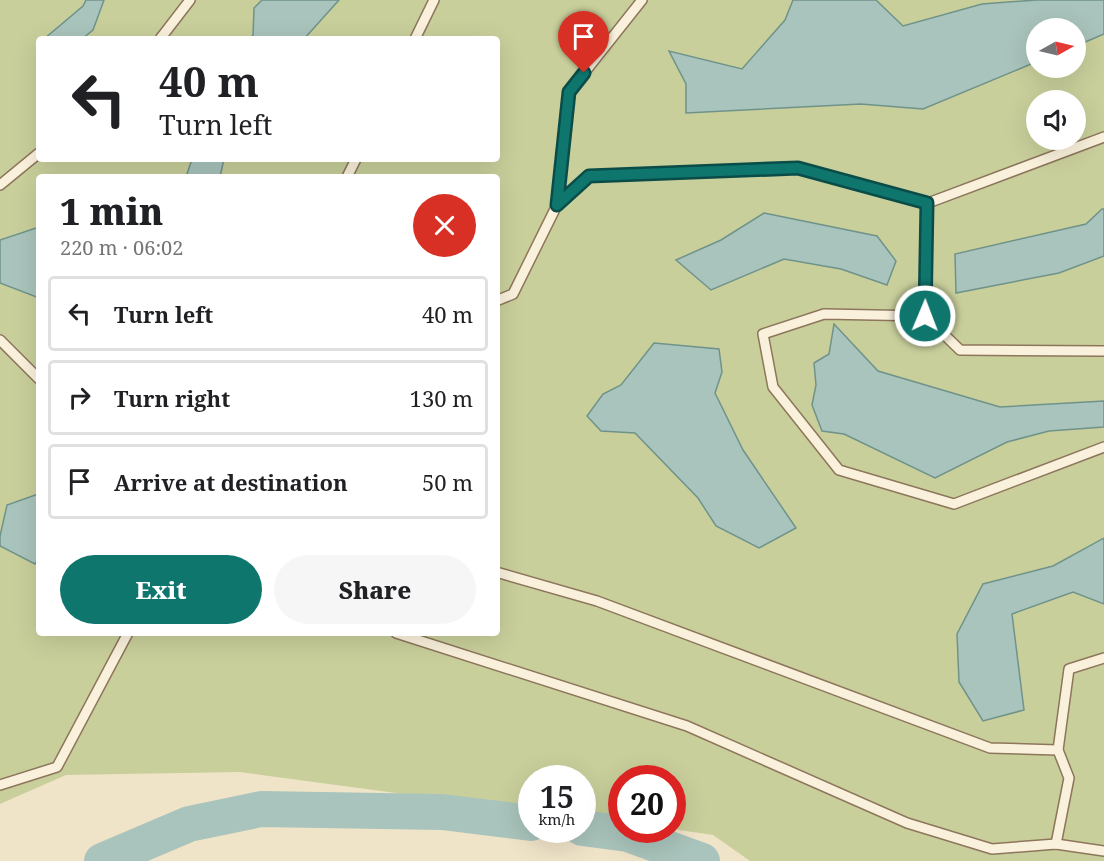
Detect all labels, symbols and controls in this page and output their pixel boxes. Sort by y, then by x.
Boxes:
pin [558,11,609,73]
north arrow [1026,18,1086,78]
map controls [1026,18,1086,150]
icon: arrive [567,20,600,53]
text: 40 m [159,52,259,109]
icon: left [60,60,138,138]
button: sound [1026,90,1086,150]
text: Turn left [159,106,272,143]
text: 1 min [60,187,163,236]
button: close [413,194,476,257]
text: 220 m · 06:02 [60,234,183,261]
position arrow [893,284,957,348]
icon: left [63,297,96,330]
text: Turn left [114,299,213,329]
text: 40 m [422,299,473,329]
icon: right [63,381,96,414]
text: Turn right [114,383,230,413]
text: 130 m [410,383,473,413]
icon: arrive [63,465,96,498]
text: Arrive at destination [114,467,348,497]
text: 50 m [422,467,473,497]
button: Exit [60,555,262,624]
button: Share [274,555,476,624]
speed limit sign: 20 [608,765,686,843]
text: 15 [540,776,574,817]
text: km/h [539,809,575,829]

